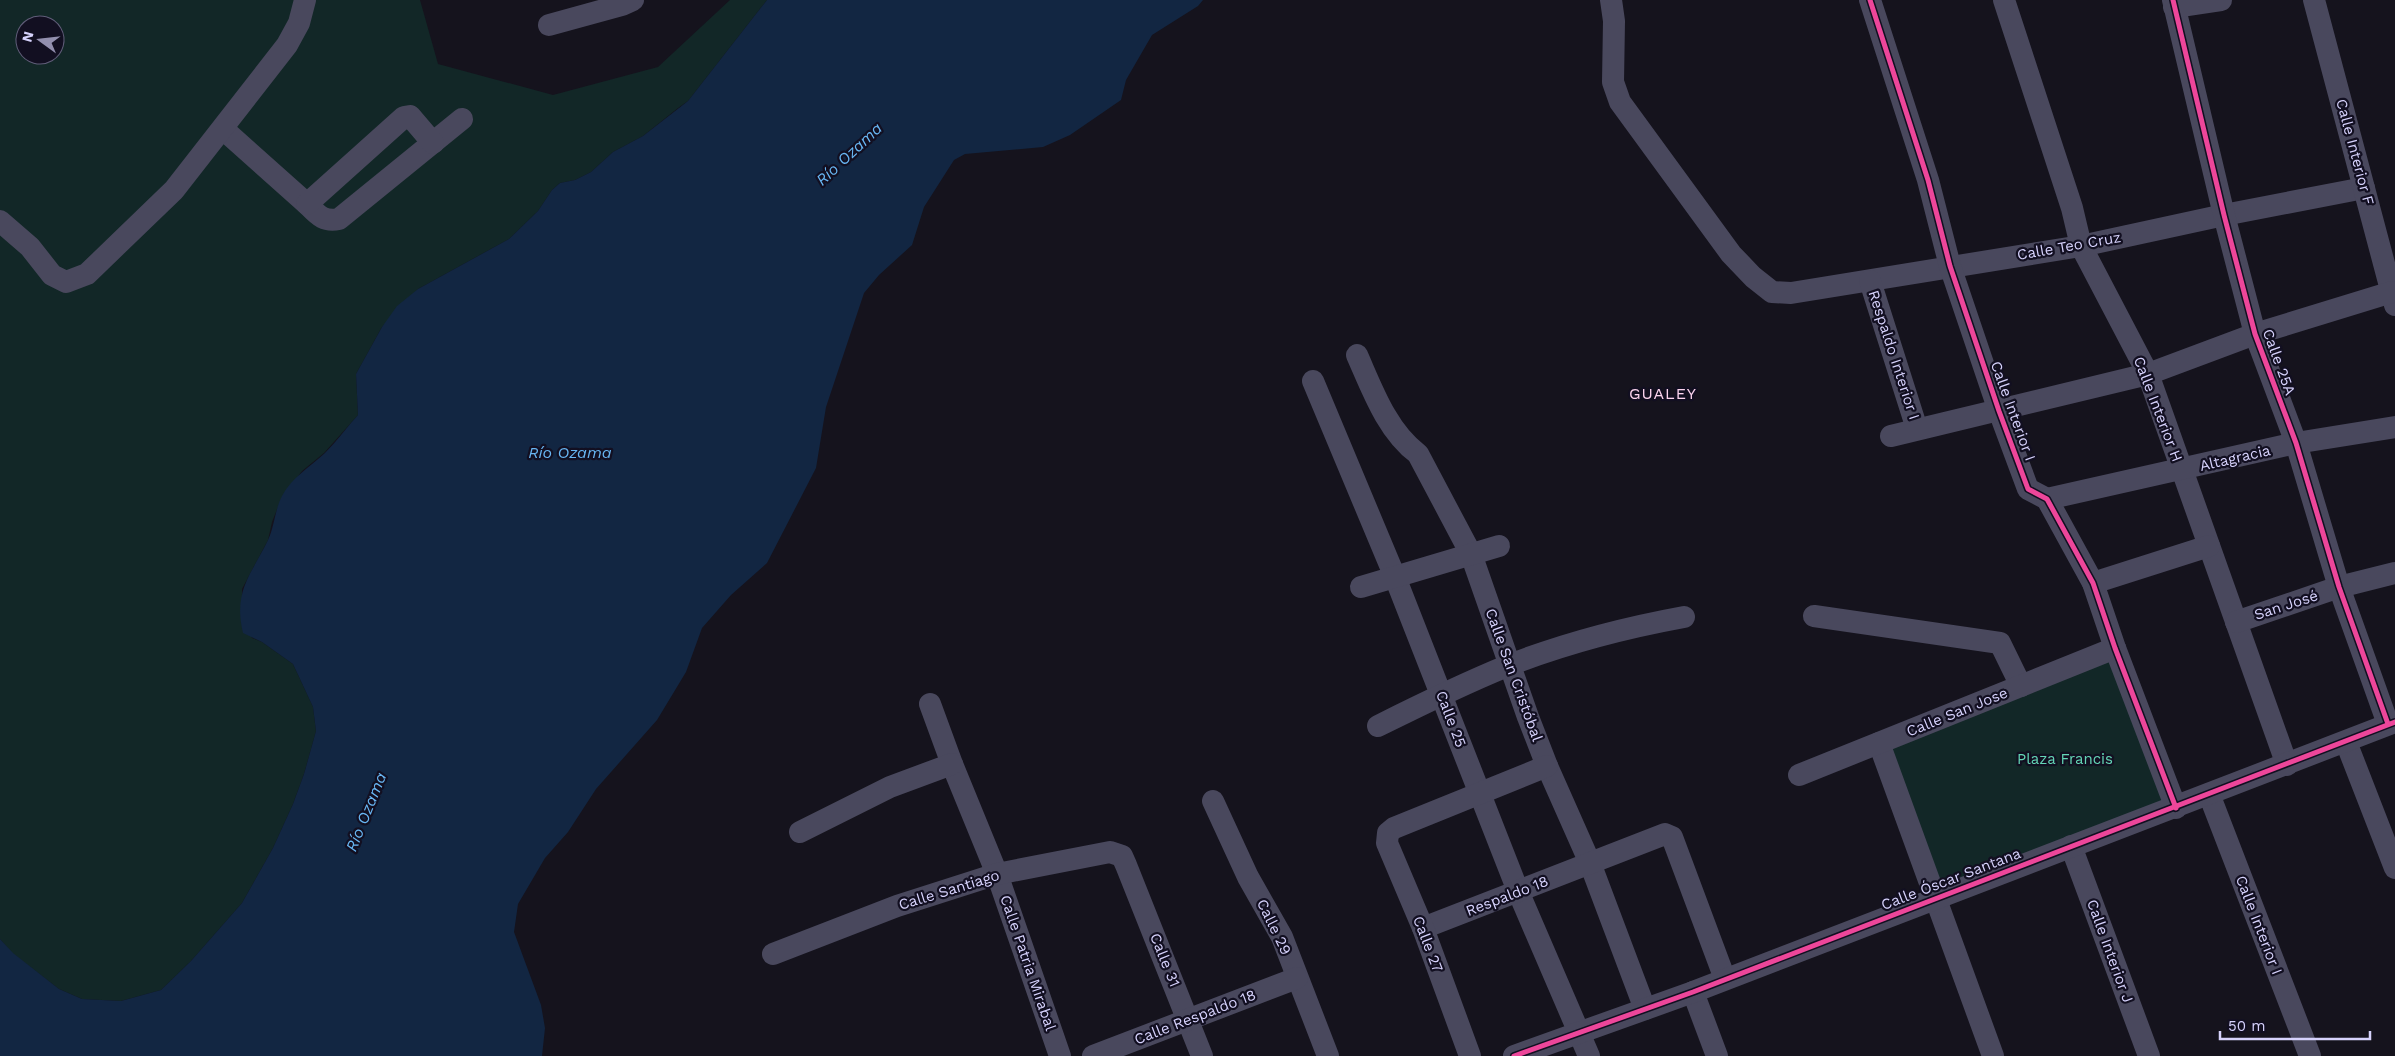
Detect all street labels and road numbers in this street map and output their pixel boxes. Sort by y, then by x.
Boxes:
street label: Calle Interior F [2332,97,2378,207]
street label: Calle Teo Cruz [2016,228,2122,264]
street label: Respaldo Interior I [1865,288,1923,422]
street label: Calle 25A [2259,326,2299,398]
street label: Calle Interior H [2130,354,2186,464]
street label: Calle Interior I [1987,359,2039,463]
street label: Altagracia [2198,441,2273,475]
street label: San José [2252,586,2320,624]
street label: Calle San Cristóbal [1482,606,1547,744]
street label: Calle San Jose [1904,683,2010,741]
street label: Calle 25 [1432,688,1470,750]
street label: Calle Óscar Santana [1878,843,2024,914]
street label: Calle Santiago [896,866,1002,914]
street label: Respaldo 18 [1463,872,1551,920]
street label: Calle Interior I [2232,873,2286,977]
street label: Calle Patria Mirabal [996,893,1060,1034]
street label: Calle 29 [1253,896,1295,958]
street label: Calle Interior J [2083,897,2137,1005]
street label: Calle 27 [1409,913,1447,975]
street label: Calle 31 [1146,931,1184,989]
street label: Calle Respaldo 18 [1132,986,1258,1048]

